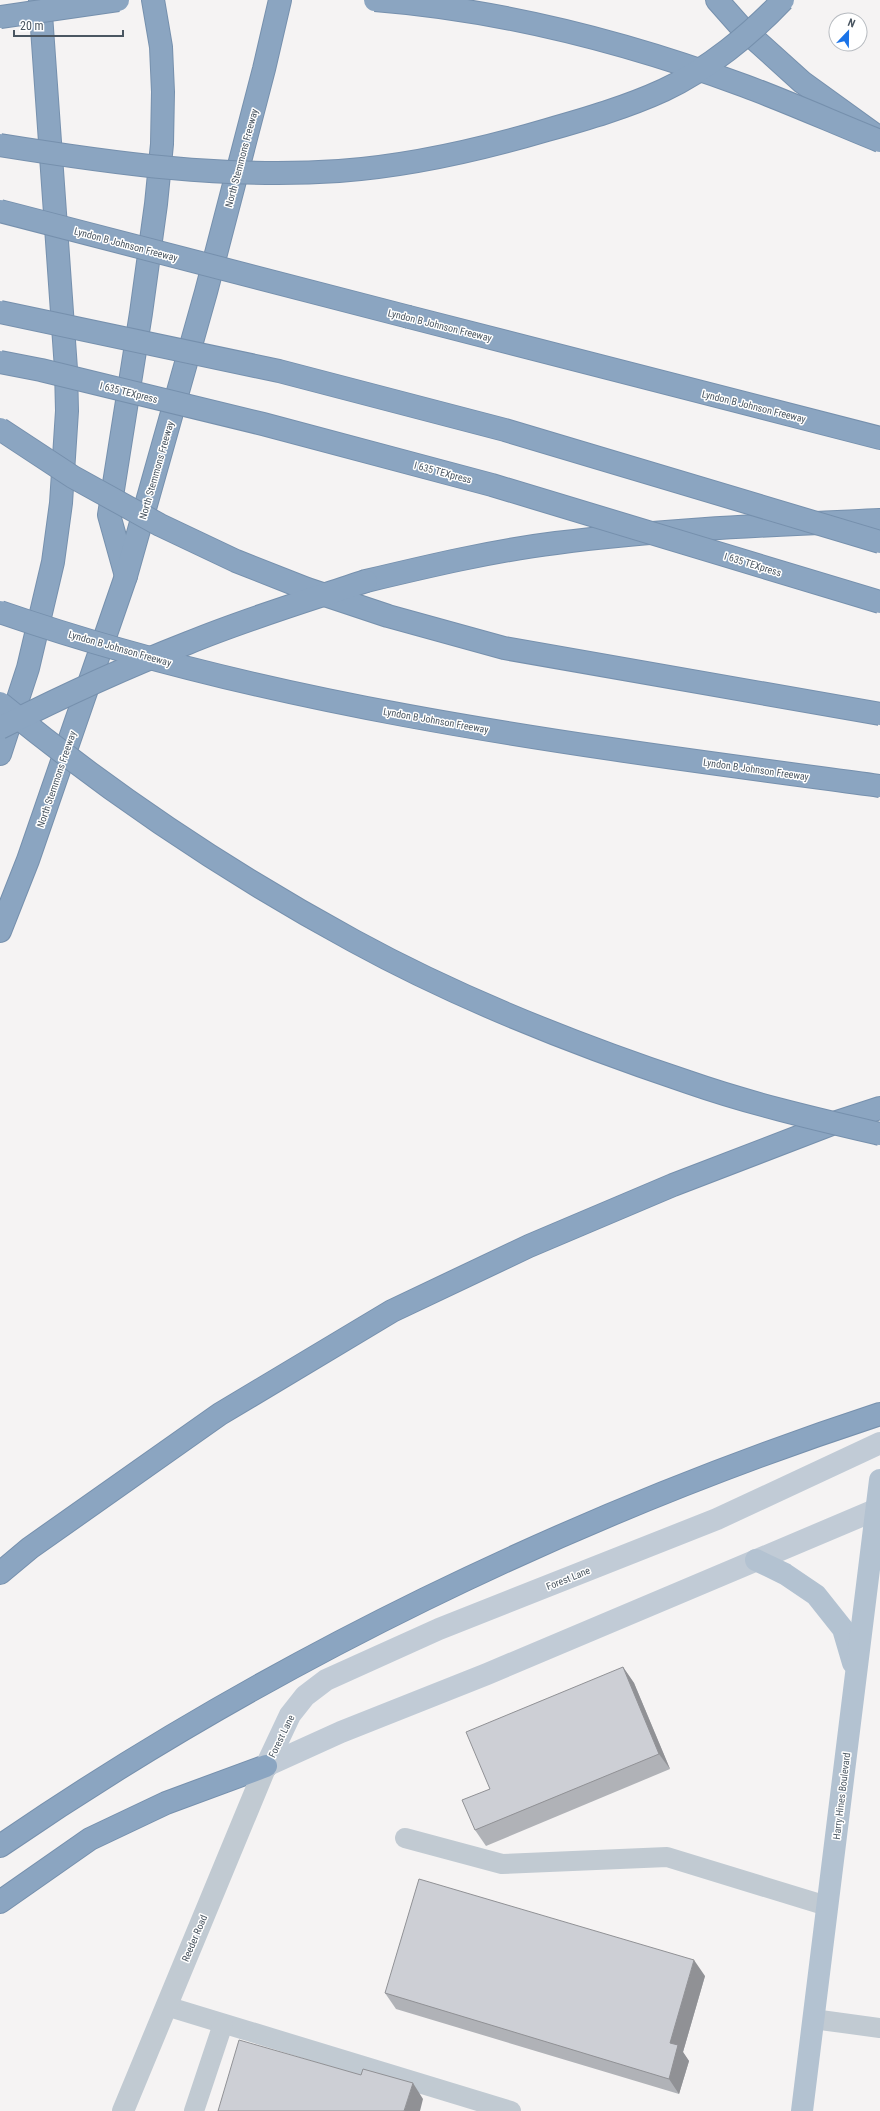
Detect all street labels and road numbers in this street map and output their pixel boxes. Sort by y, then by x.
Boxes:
street label: North Stemmons Freeway [223,108,260,209]
street label: Lyndon B Johnson Freeway [73,225,179,264]
street label: Lyndon B Johnson Freeway [387,307,493,344]
street label: I 635 TEXpress [99,380,159,405]
street label: Lyndon B Johnson Freeway [701,388,807,425]
street label: North Stemmons Freeway [137,420,176,520]
street label: I 635 TEXpress [413,460,473,486]
street label: I 635 TEXpress [723,551,783,579]
street label: Lyndon B Johnson Freeway [67,628,173,668]
street label: Lyndon B Johnson Freeway [382,706,489,735]
street label: North Stemmons Freeway [35,729,78,829]
street label: Lyndon B Johnson Freeway [702,757,809,782]
street label: Forest Lane [545,1565,592,1592]
street label: Forest Lane [266,1713,297,1759]
street label: Harry Hines Boulevard [831,1752,852,1840]
street label: Reeder Road [180,1913,209,1963]

